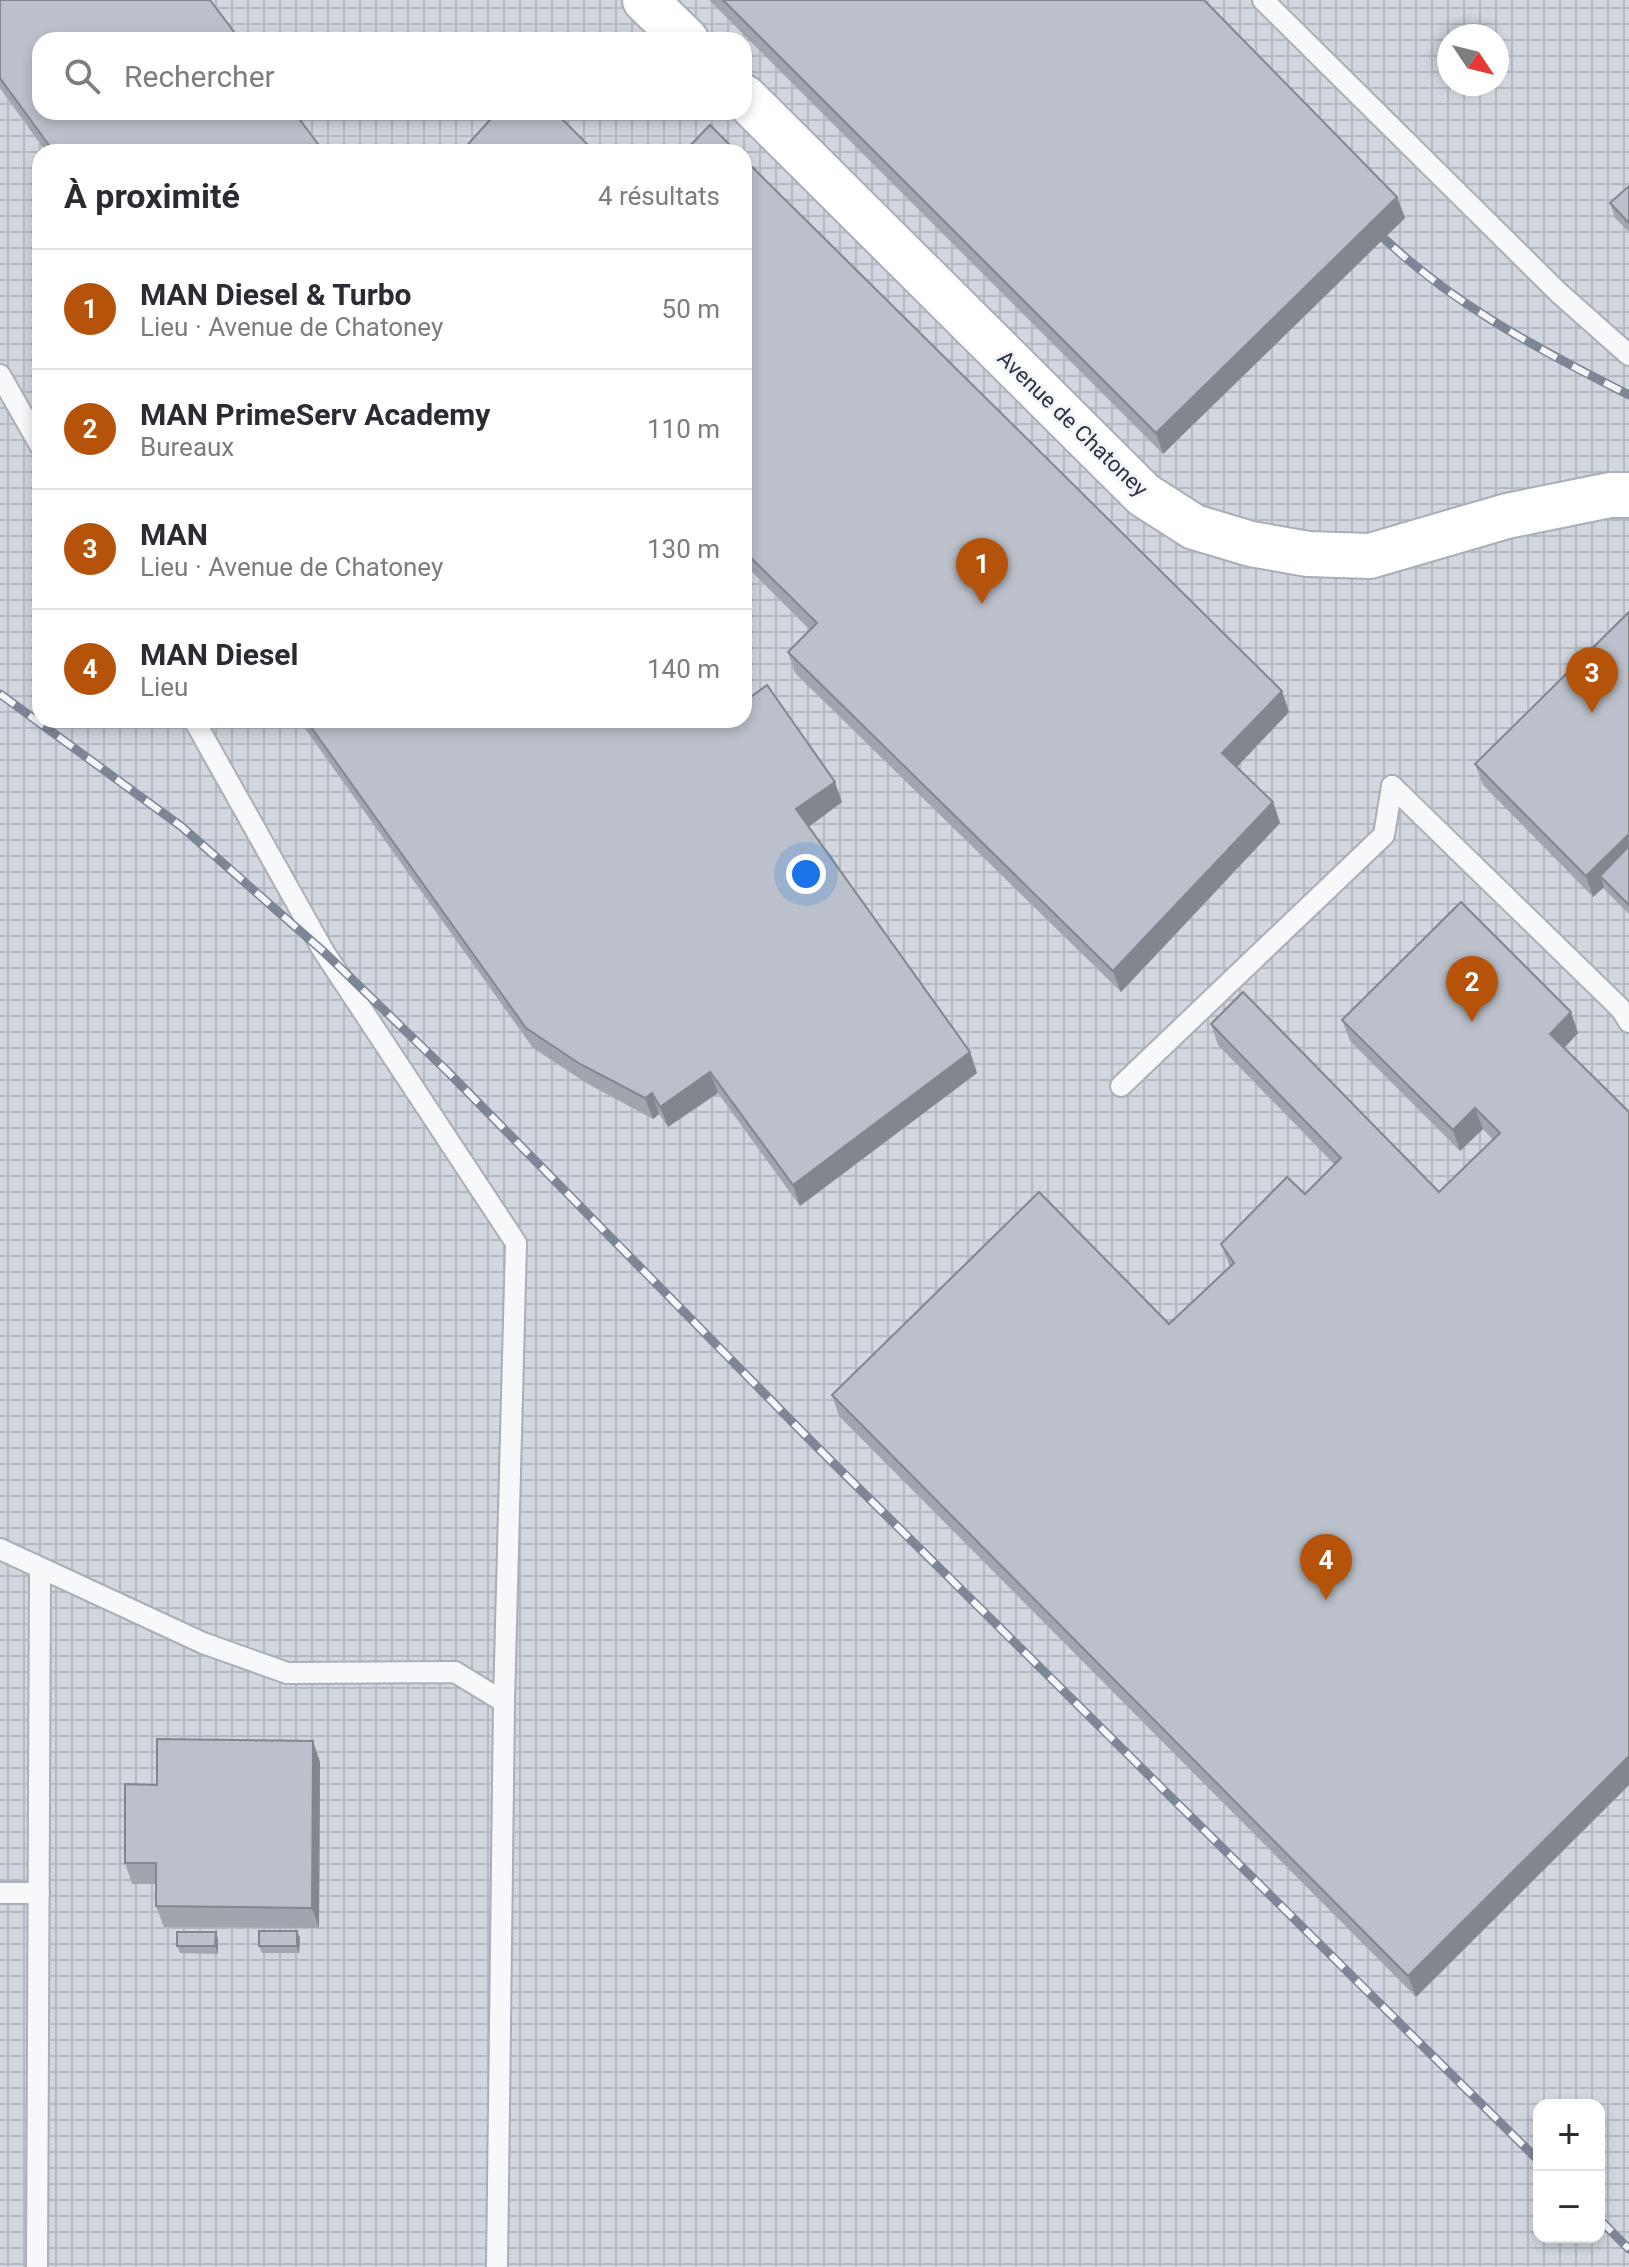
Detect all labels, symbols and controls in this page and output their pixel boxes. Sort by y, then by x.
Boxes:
north arrow [1437,24,1509,96]
search box [32,32,752,120]
icon: search [60,54,104,98]
text: Rechercher [124,59,275,94]
text: À proximité [64,176,240,216]
text: 4 résultats [598,181,720,211]
text: MAN Diesel & Turbo [140,277,411,312]
text: 1 [83,294,97,324]
text: 50 m [662,294,720,324]
text: Lieu · Avenue de Chatoney [140,312,443,342]
street label: Avenue de Chatoney [992,345,1153,502]
text: MAN PrimeServ Academy [140,397,490,432]
text: 2 [83,414,97,444]
text: 110 m [647,414,720,444]
text: Bureaux [140,432,234,462]
text: MAN [140,517,208,552]
text: 3 [83,534,97,564]
text: 130 m [647,534,720,564]
pin: 1 [956,538,1008,604]
text: Lieu · Avenue de Chatoney [140,552,443,582]
text: MAN Diesel [140,637,299,672]
pin: 3 [1566,647,1618,713]
text: 4 [83,654,97,684]
text: 140 m [647,654,720,684]
text: Lieu [140,672,188,702]
your location [786,854,826,894]
pin: 2 [1446,956,1498,1022]
pin: 4 [1300,1534,1352,1600]
map controls [1533,2099,1605,2243]
button: + [1533,2099,1605,2171]
button: − [1533,2171,1605,2243]

